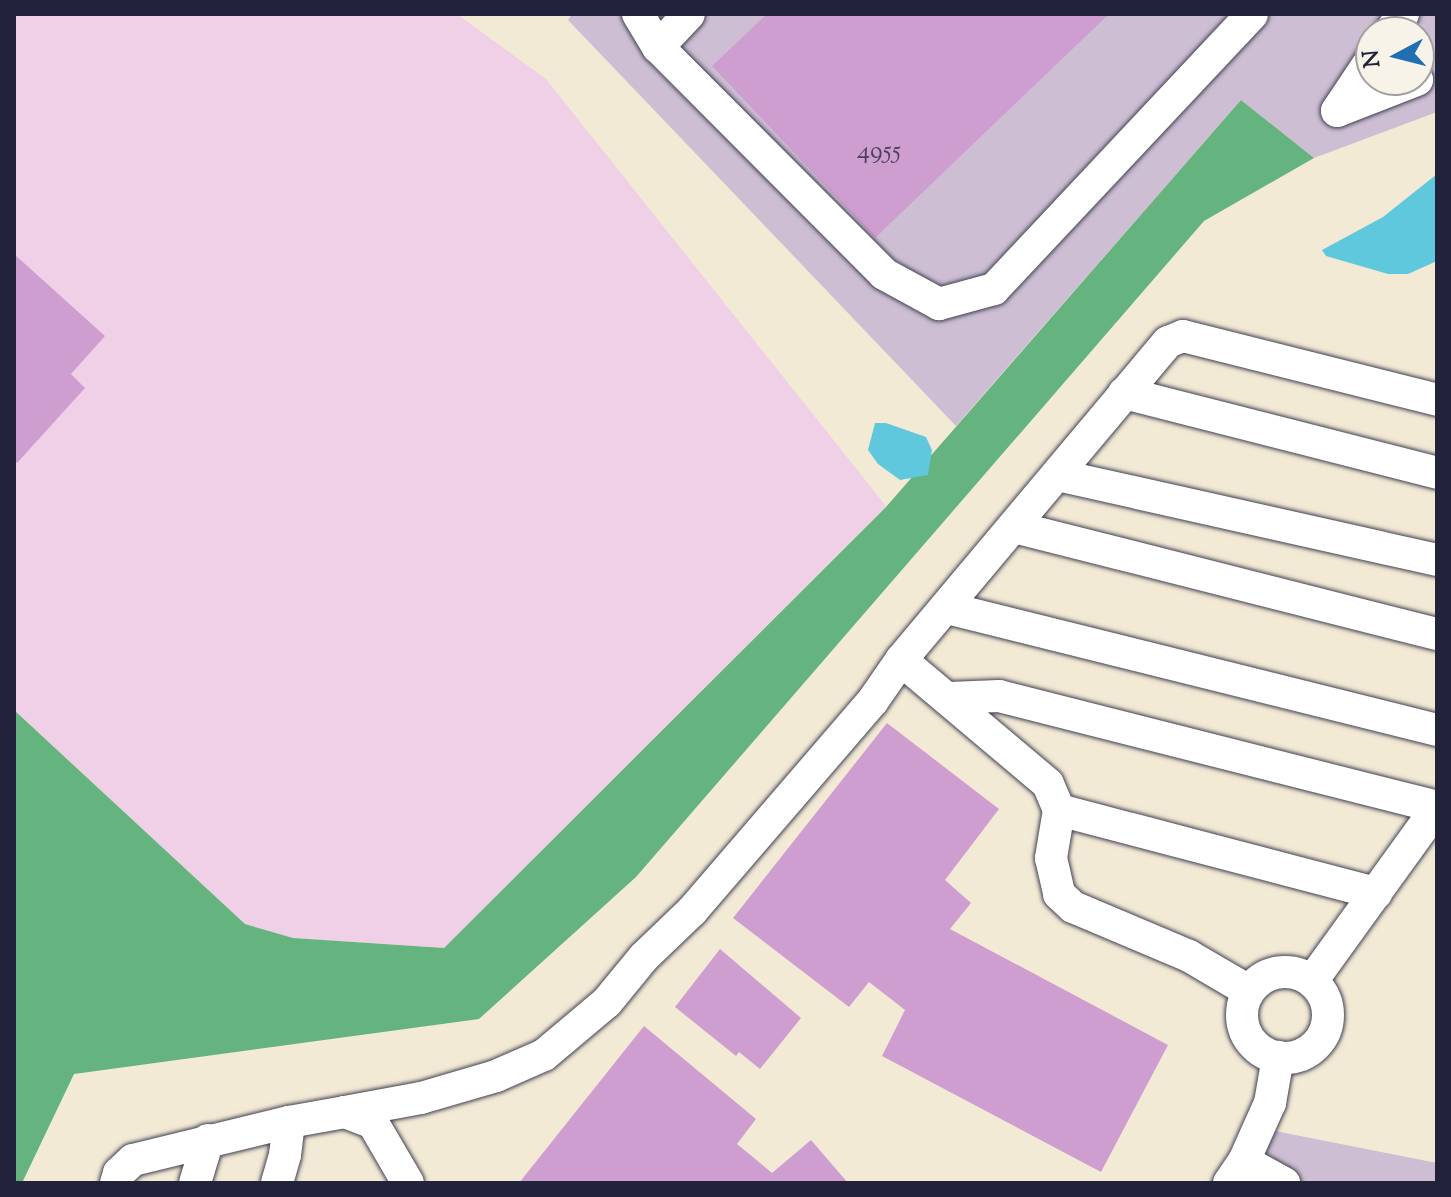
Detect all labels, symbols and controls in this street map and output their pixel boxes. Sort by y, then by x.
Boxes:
north arrow [1355,16,1435,96]
text: N [1356,48,1390,69]
house number: 4955 [857,136,901,168]

